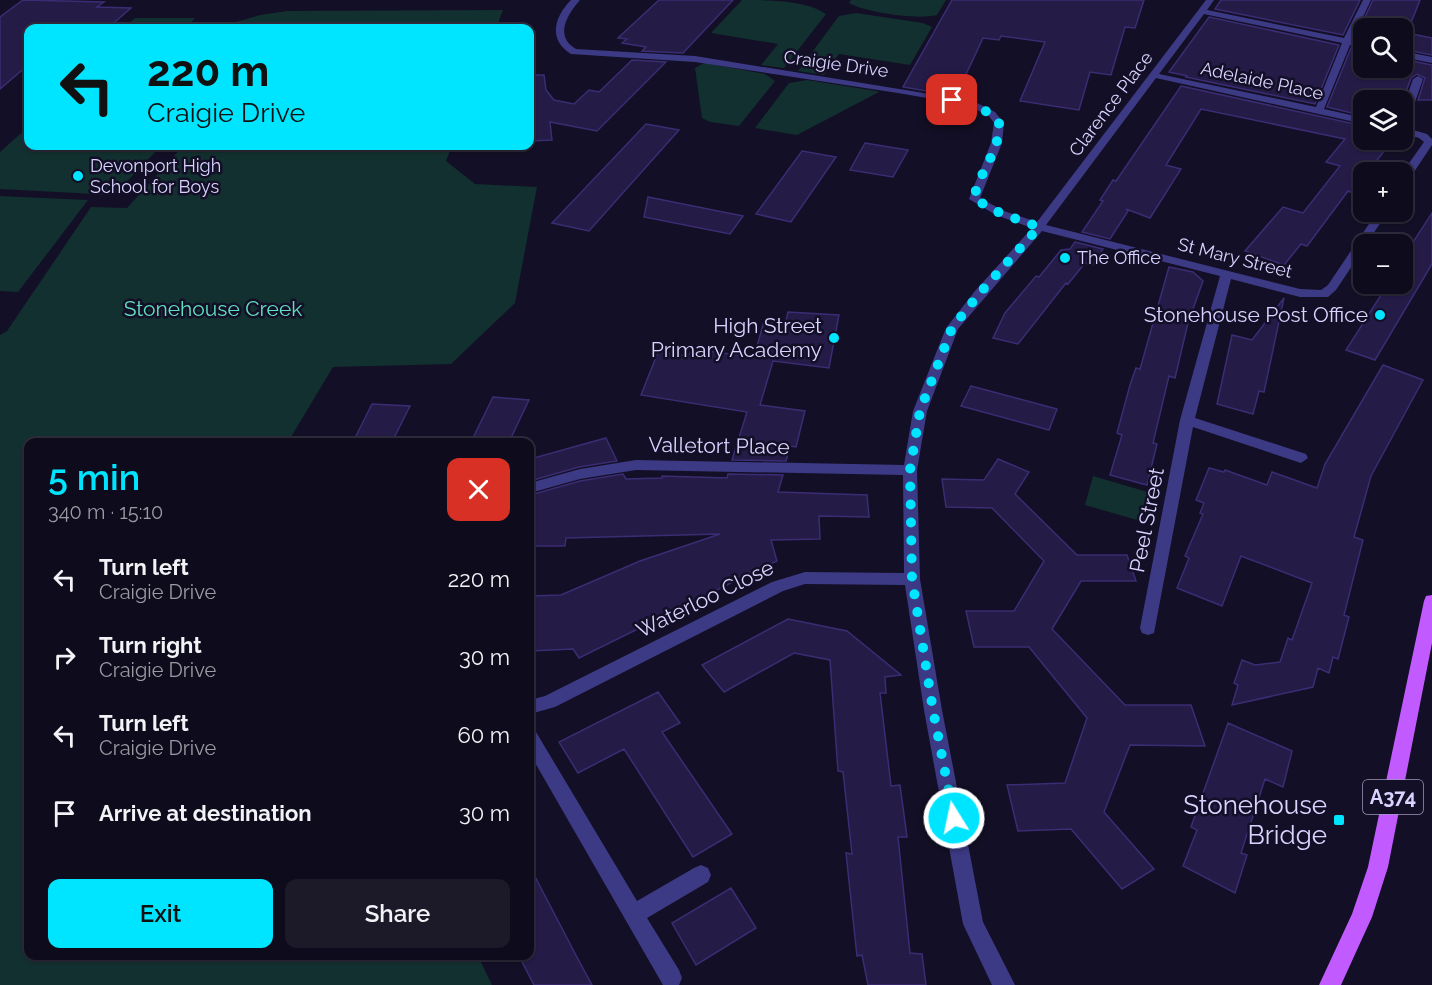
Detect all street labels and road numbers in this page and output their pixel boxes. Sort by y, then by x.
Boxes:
street label: Craigie Drive [782,46,890,81]
street label: Clarence Place [1064,47,1157,160]
street label: Adelaide Place [1199,57,1326,104]
street label: St Mary Street [1176,233,1294,282]
street label: Valletort Place [648,432,790,459]
street label: Peel Street [1124,465,1169,574]
street label: Waterloo Close [632,554,778,643]
road number: A374 [1363,780,1423,814]

